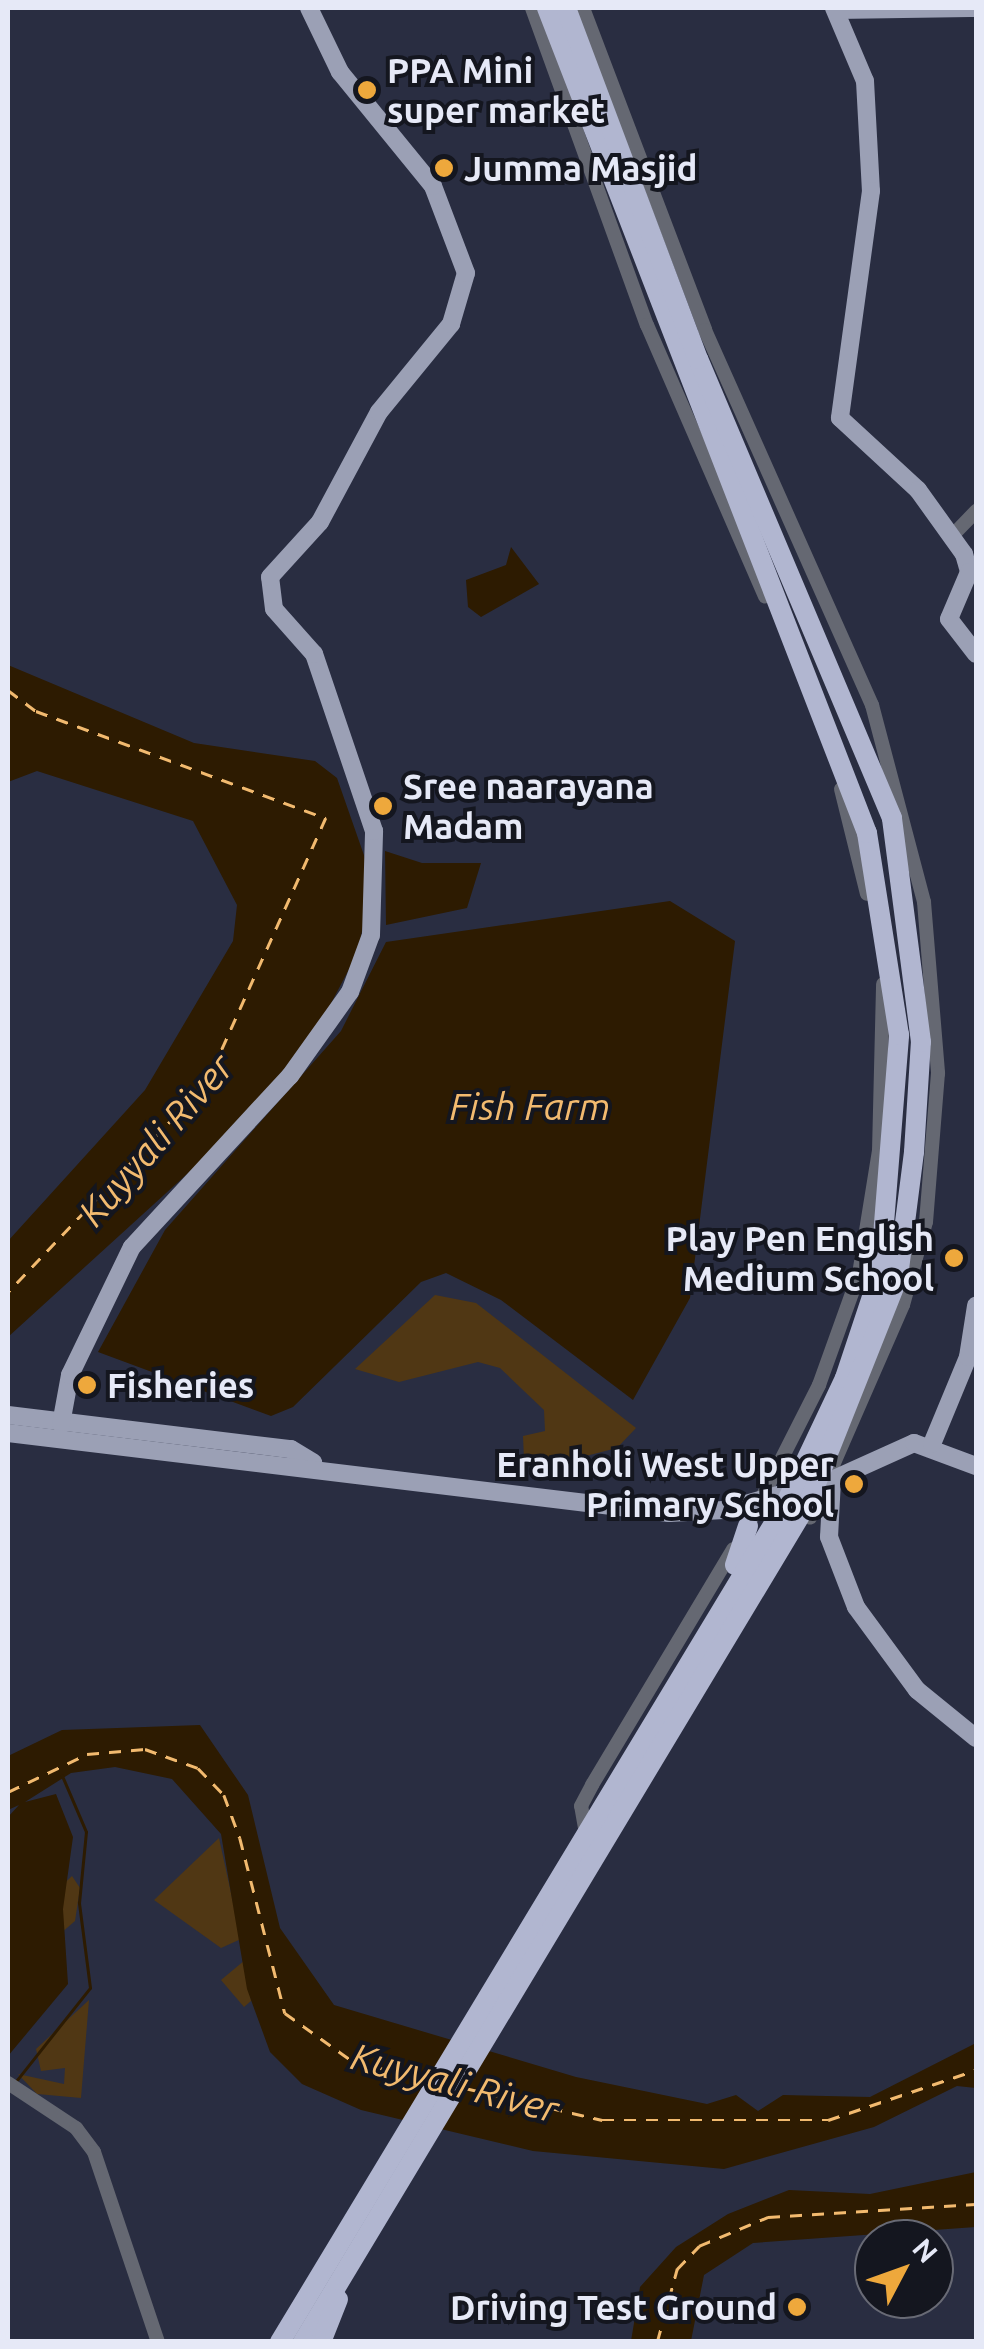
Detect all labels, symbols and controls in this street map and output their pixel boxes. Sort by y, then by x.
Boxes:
place label: PPA Mini super market [387,49,605,131]
marker: PPA Mini super market [356,79,378,101]
place label: Jumma Masjid [464,147,697,189]
marker: Jumma Masjid [433,157,455,179]
place label: Sree naarayana Madam [403,765,654,847]
marker: Sree naarayana Madam [372,795,394,817]
water label: Kuyyali River [69,1045,243,1235]
water label: Fish Farm [449,1084,611,1130]
place label: Play Pen English Medium School [666,1217,934,1299]
marker: Play Pen English Medium School [943,1247,965,1269]
place label: Fisheries [107,1364,254,1406]
marker: Fisheries [76,1374,98,1396]
place label: Eranholi West Upper Primary School [496,1443,834,1525]
marker: Eranholi West Upper Primary School [843,1473,865,1495]
water label: Kuyyali River [346,2033,564,2133]
north arrow [854,2219,954,2319]
text: N [907,2232,944,2268]
place label: Driving Test Ground [450,2286,777,2328]
marker: Driving Test Ground [786,2296,808,2318]

